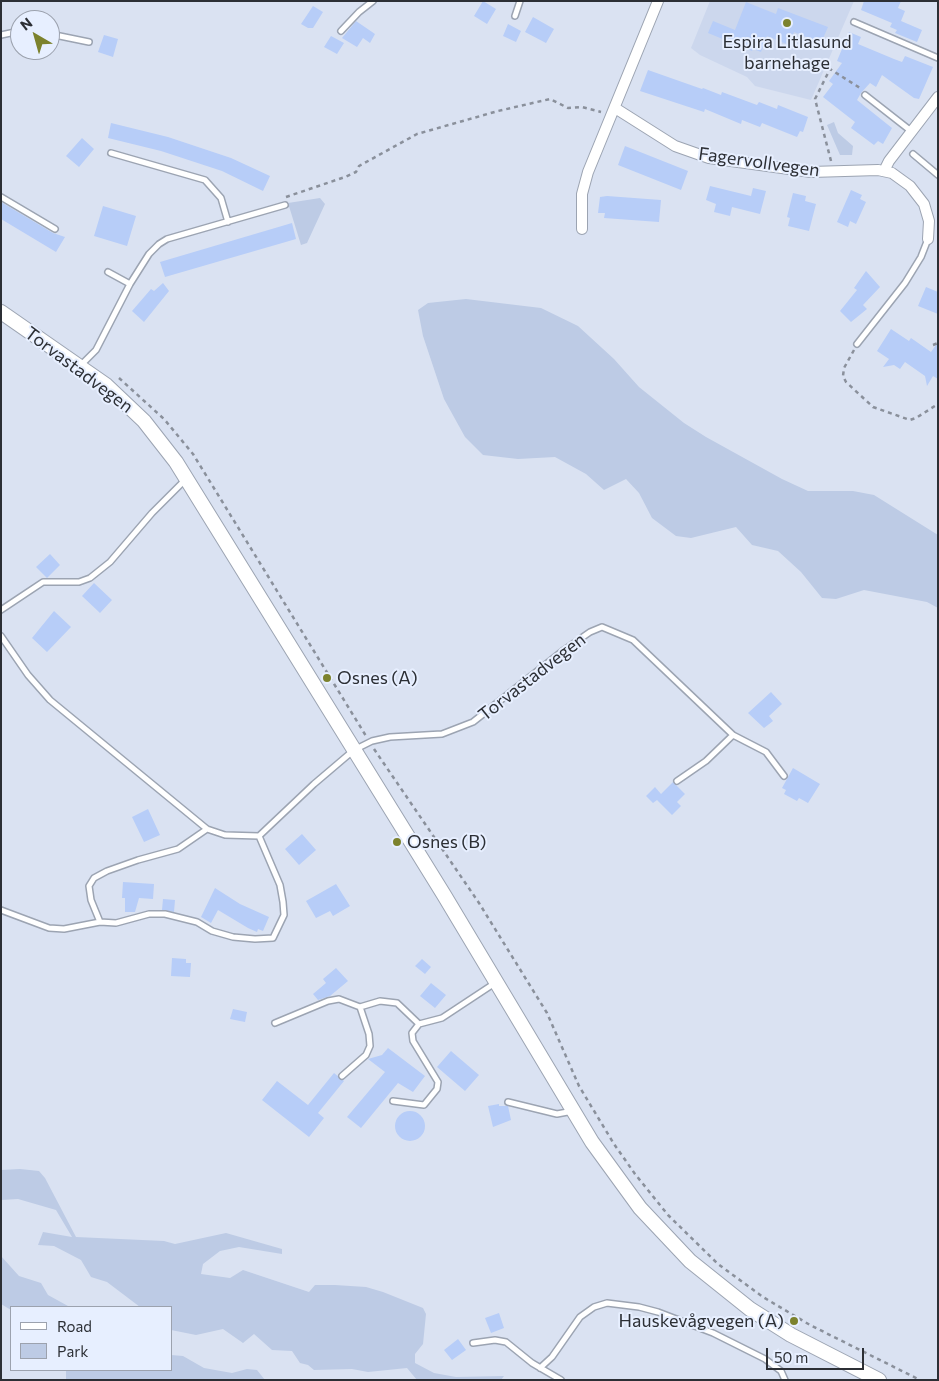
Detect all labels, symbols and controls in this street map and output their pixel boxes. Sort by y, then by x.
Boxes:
north arrow [10,10,60,60]
text: N [17,14,35,34]
marker: Espira Litlasund barnehage [781,17,793,29]
place label: Espira Litlasund barnehage [722,31,852,74]
street label: Fagervollvegen [697,143,821,181]
street label: Torvastadvegen [21,322,137,418]
street label: Torvastadvegen [474,629,590,725]
place label: Osnes (A) [337,667,418,689]
marker: Osnes (A) [321,672,333,684]
place label: Osnes (B) [407,831,486,853]
marker: Osnes (B) [391,836,403,848]
legend [10,1306,172,1371]
place label: Hauskevågvegen (A) [619,1310,784,1332]
marker: Hauskevågvegen (A) [788,1315,800,1327]
text: Road [57,1317,92,1335]
scale bar [769,1338,866,1370]
text: Park [57,1342,88,1360]
text: 50 m [774,1348,808,1366]

